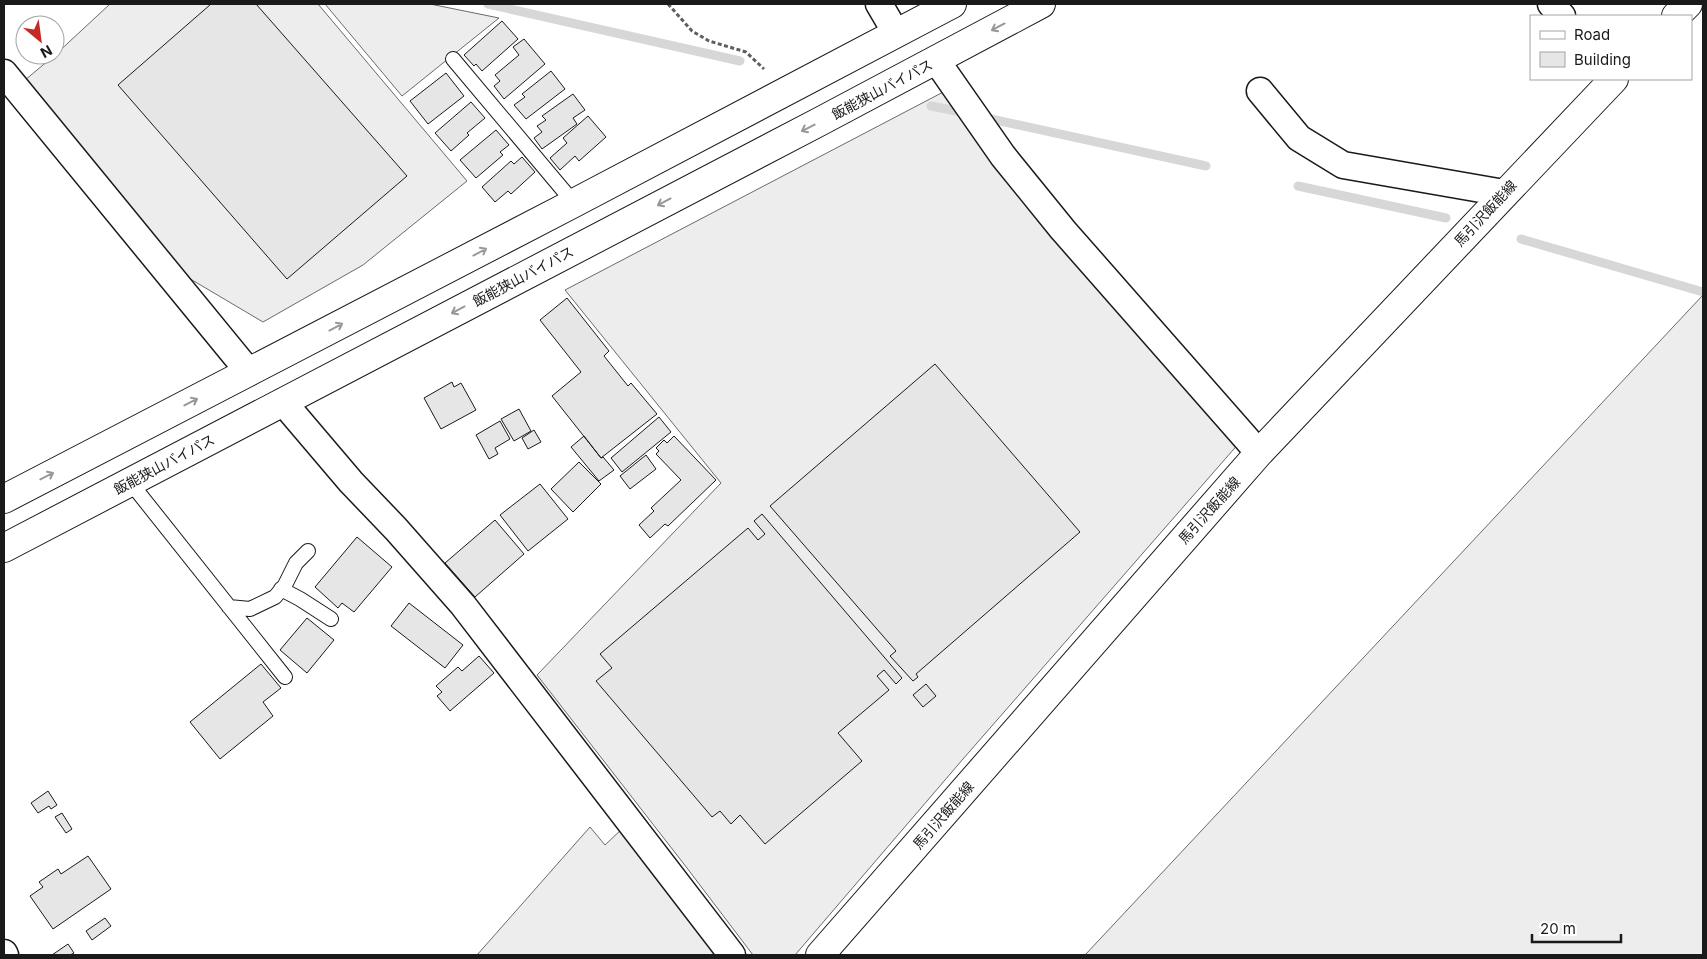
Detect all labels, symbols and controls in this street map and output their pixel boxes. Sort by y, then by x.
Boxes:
north arrow [15,15,65,65]
legend [1530,15,1692,80]
one-way arrow [991,22,1006,32]
text: Road [1574,25,1610,44]
text: N [38,42,55,62]
text: Building [1574,50,1631,69]
street label: 飯能狭山バイパス [829,55,935,123]
one-way arrow [801,123,816,133]
street label: 馬引沢飯能線 [1450,176,1520,250]
one-way arrow [657,198,672,208]
street label: 飯能狭山バイパス [470,242,576,310]
one-way arrow [472,247,487,256]
one-way arrow [451,306,466,315]
one-way arrow [328,322,343,332]
one-way arrow [184,397,199,407]
street label: 飯能狭山バイパス [111,430,217,498]
one-way arrow [39,471,54,480]
street label: 馬引沢飯能線 [1175,473,1243,547]
street label: 馬引沢飯能線 [909,778,977,852]
scale bar [1532,912,1621,944]
text: 20 m [1540,919,1576,938]

